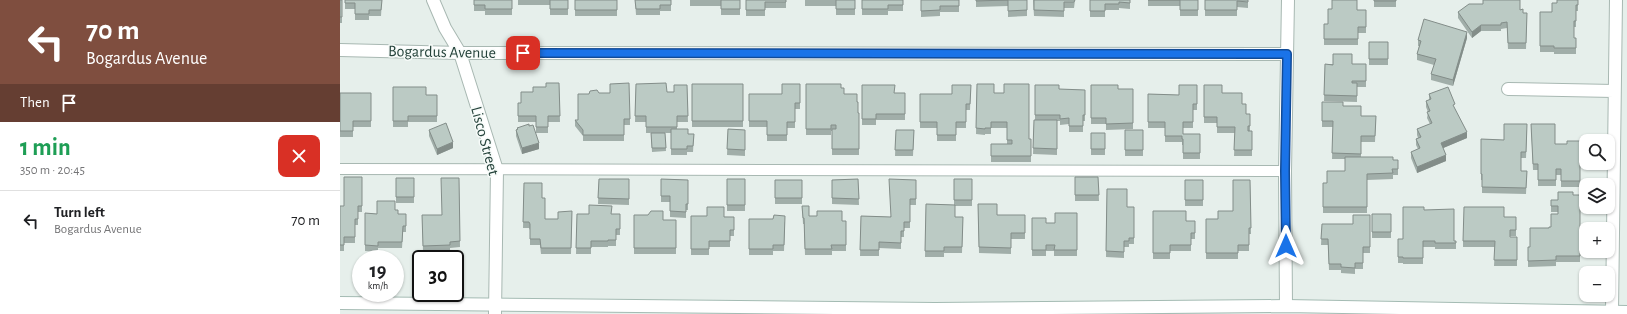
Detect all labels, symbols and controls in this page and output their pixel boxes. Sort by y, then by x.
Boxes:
icon: left [20,16,72,68]
text: 70 m [86,17,140,45]
pin [506,36,540,70]
icon: arrive [512,42,534,64]
street label: Bogardus Avenue [388,43,496,61]
text: Bogardus Avenue [86,50,207,68]
icon: arrive [58,92,80,114]
text: Then [20,95,50,110]
street label: Lisco Street [468,105,502,177]
map controls [1579,134,1615,302]
button: search [1579,134,1615,170]
button: close [278,135,320,177]
text: 1 min [20,136,71,160]
text: 350 m · 20:45 [20,164,85,177]
button: layers [1579,178,1615,214]
text: Turn left [54,205,105,220]
icon: left [20,210,42,232]
text: 70 m [291,213,320,228]
button: + [1579,222,1615,258]
text: Bogardus Avenue [54,223,142,236]
position arrow [1265,225,1307,267]
speed limit sign: 30 [412,250,464,302]
text: 19 [370,261,386,281]
button: − [1579,266,1615,302]
text: km/h [368,281,388,291]

